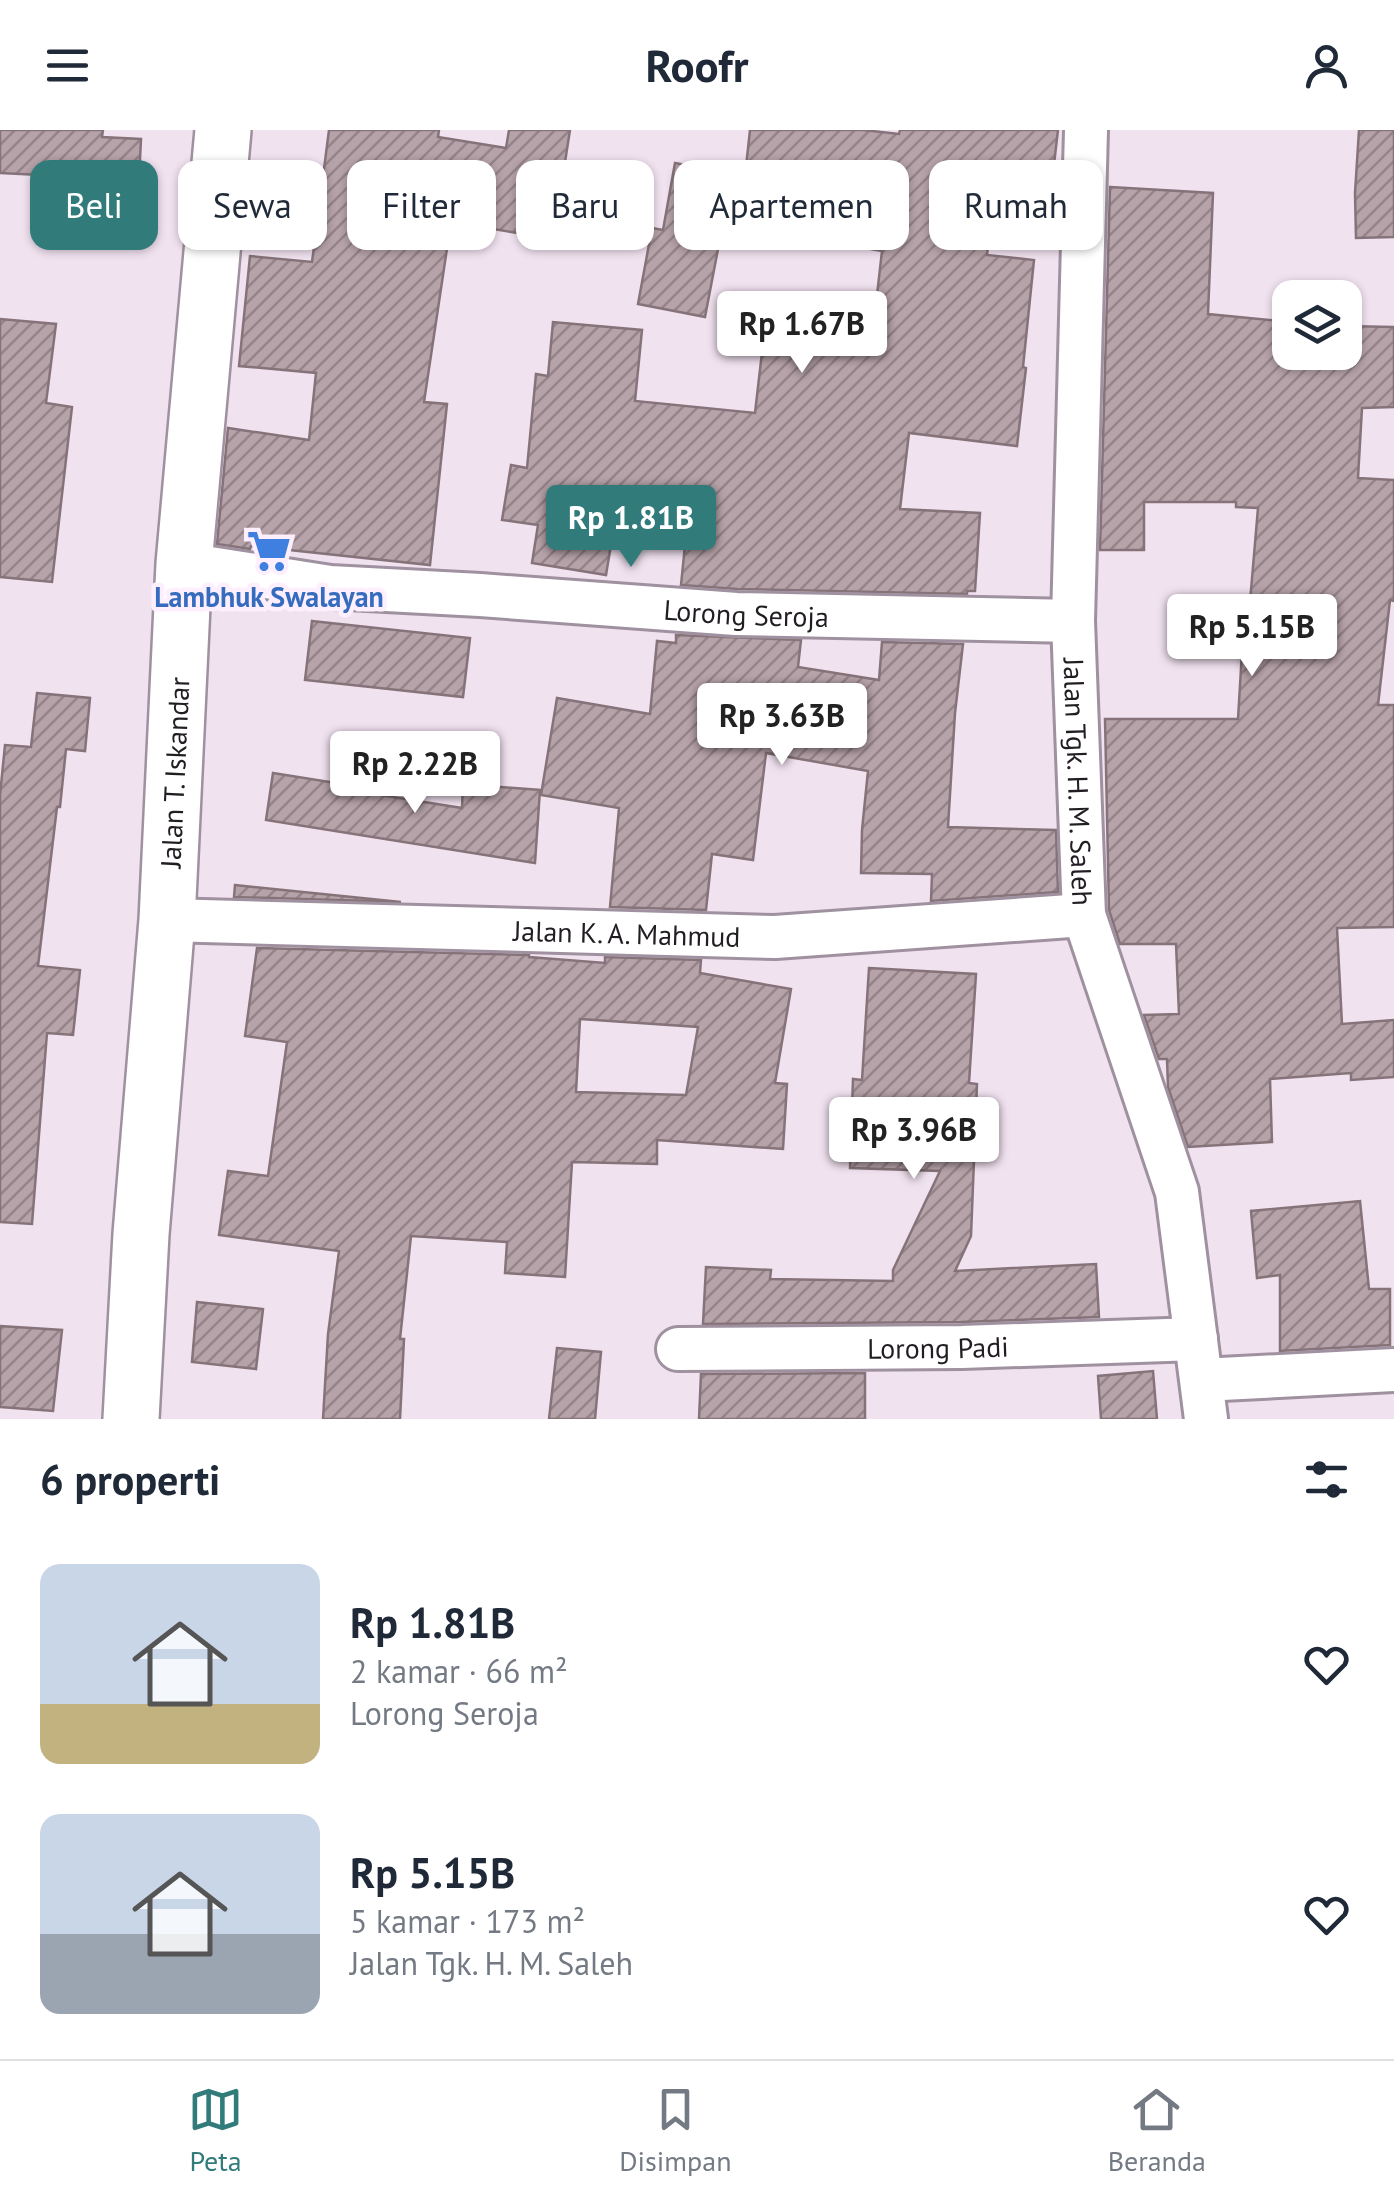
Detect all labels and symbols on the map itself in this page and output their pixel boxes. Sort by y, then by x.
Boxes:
pin: Rp 1.67B [699,291,905,376]
pin: Rp 1.81B [528,485,734,570]
supermarket icon: Lambhuk Swalayan [245,527,293,575]
place label: Lambhuk Swalayan [154,578,384,615]
street label: Lorong Seroja [662,590,829,634]
pin: Rp 5.15B [1149,594,1355,679]
street label: Jalan Tgk. H. M. Saleh [1056,656,1102,906]
street label: Jalan T. Iskandar [151,676,197,870]
pin: Rp 3.63B [679,683,885,768]
pin: Rp 2.22B [312,731,518,816]
street label: Jalan K. A. Mahmud [512,911,741,955]
pin: Rp 3.96B [811,1097,1017,1182]
street label: Lorong Padi [867,1327,1009,1366]

